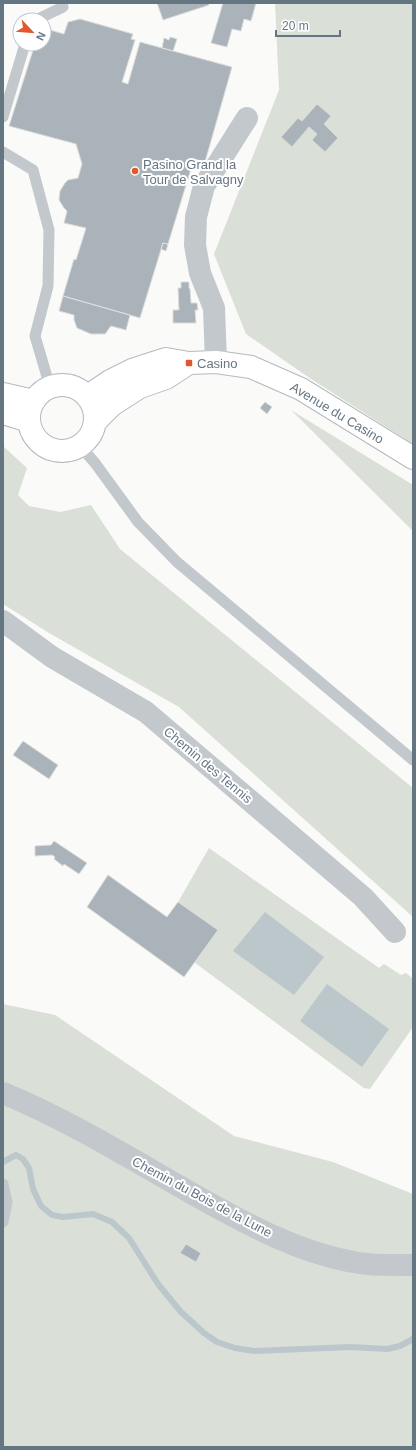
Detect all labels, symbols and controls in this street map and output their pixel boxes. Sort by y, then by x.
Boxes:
north arrow [12,12,52,52]
scale bar [276,12,340,38]
text: 20 m [282,19,309,33]
text: N [34,30,48,43]
place label: Pasino Grand la Tour de Salvagny [143,157,244,187]
marker: Pasino Grand la Tour de Salvagny [130,166,140,176]
place label: Casino [197,356,237,371]
marker: Casino [184,358,194,368]
street label: Avenue du Casino [288,379,386,447]
street label: Chemin des Tennis [161,724,255,807]
street label: Chemin du Bois de la Lune [130,1154,274,1240]

